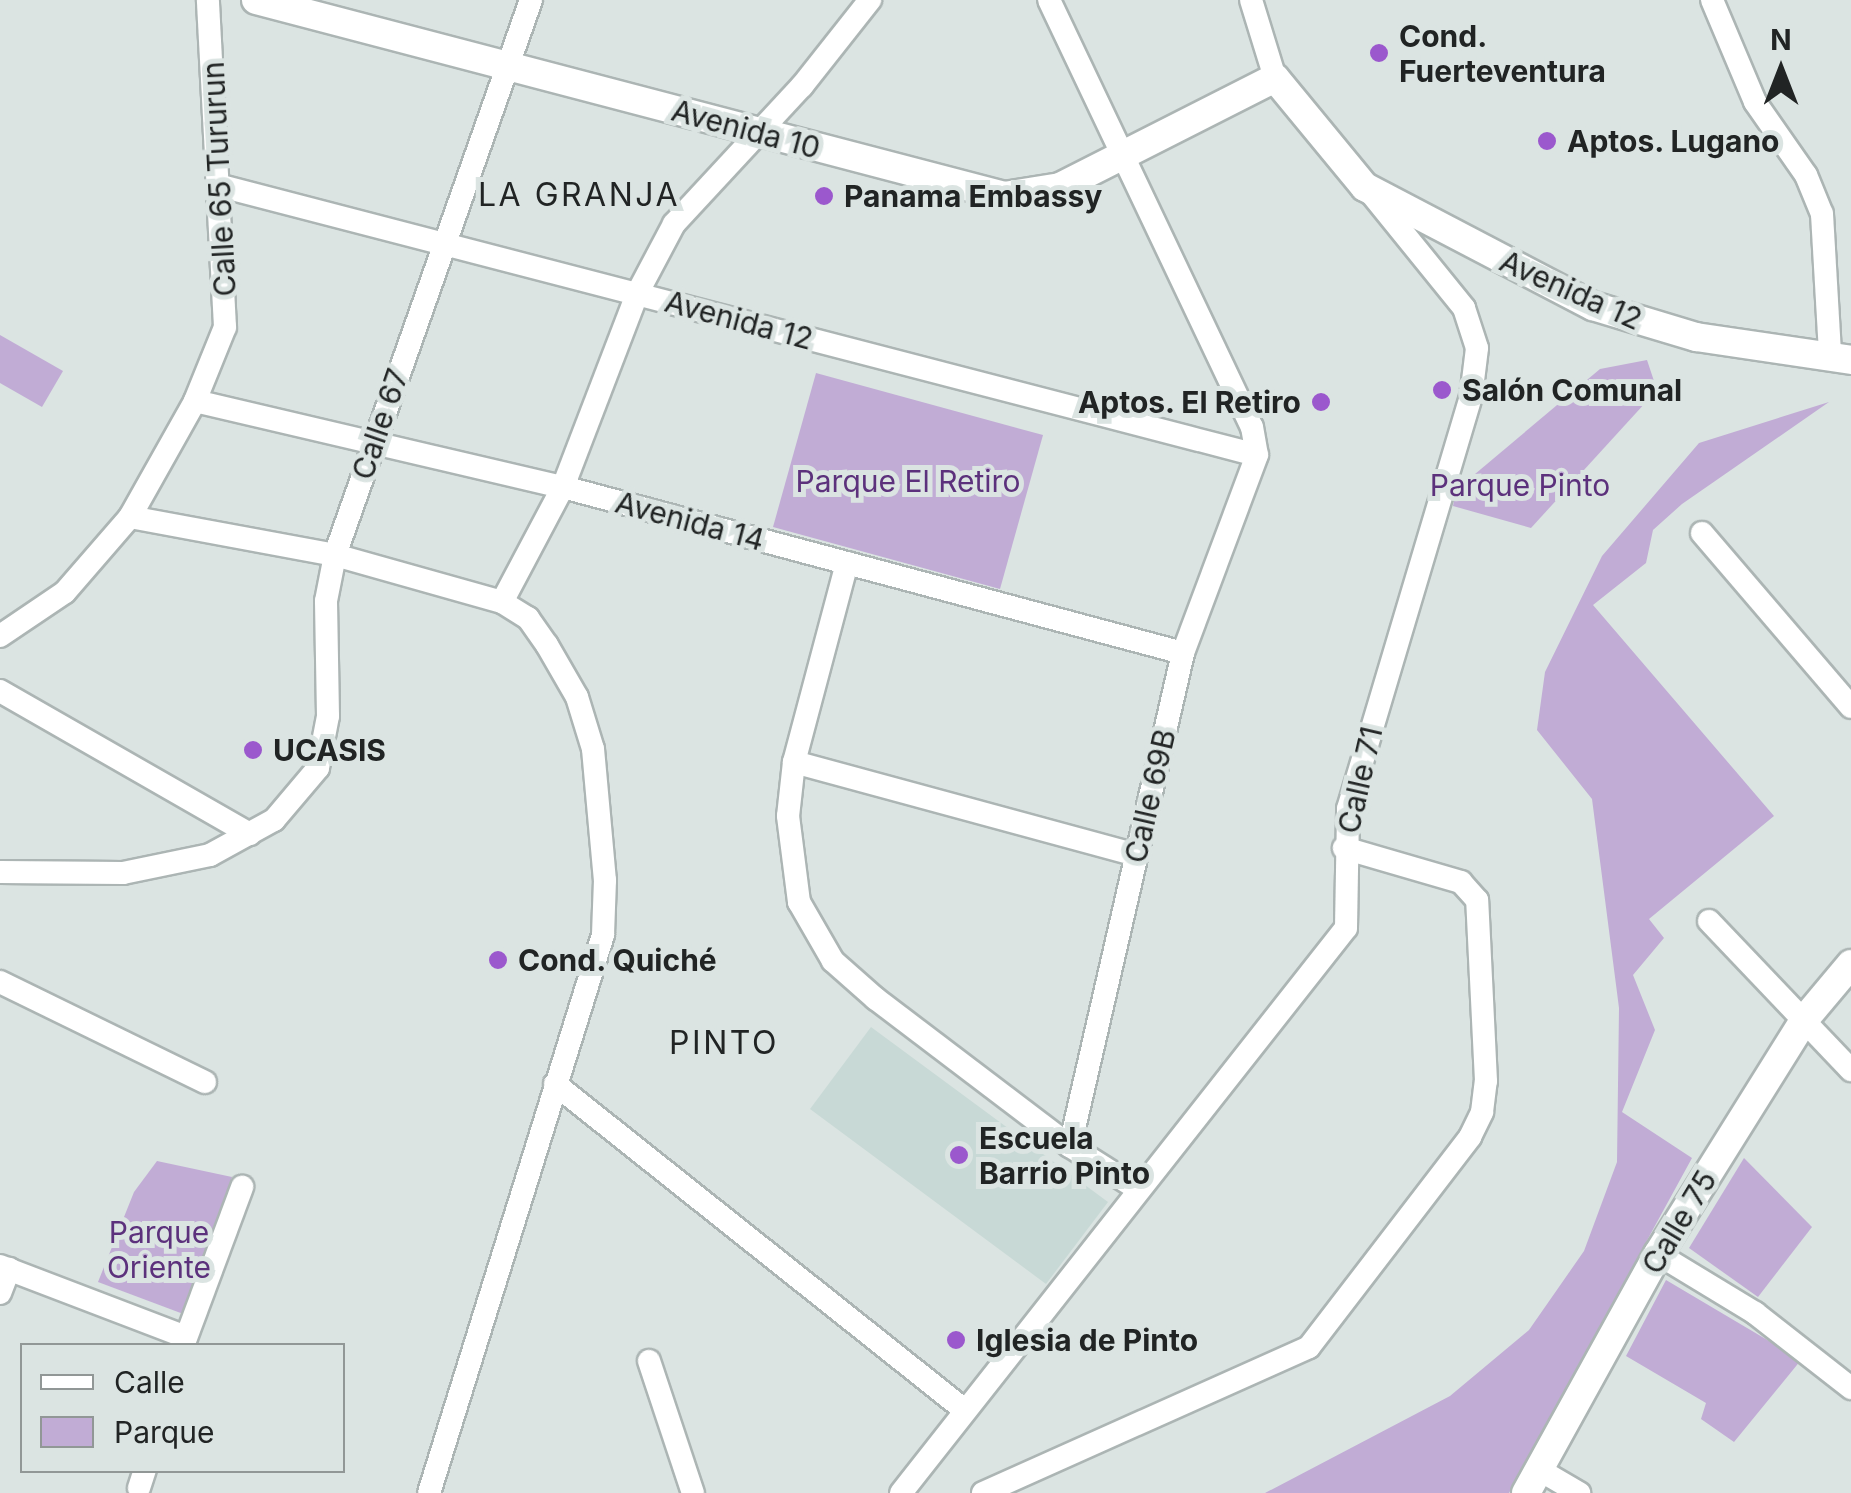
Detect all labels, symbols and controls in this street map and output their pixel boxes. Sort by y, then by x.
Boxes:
place label: Cond. Fuerteventura [1399,18,1606,88]
north arrow [1731,20,1831,120]
text: N [1770,23,1792,57]
marker: Cond. Fuerteventura [1368,42,1390,64]
street label: Calle 65 Tururun [195,61,243,297]
street label: Avenida 10 [668,92,824,166]
place label: Aptos. Lugano [1567,123,1780,159]
marker: Aptos. Lugano [1536,130,1558,152]
district label: LA GRANJA [478,176,680,214]
place label: Panama Embassy [844,178,1102,214]
marker: Panama Embassy [813,185,835,207]
street label: Avenida 12 [1494,243,1648,337]
street label: Avenida 12 [661,283,817,357]
street label: Calle 67 [344,364,416,484]
place label: Salón Comunal [1462,372,1682,408]
marker: Salón Comunal [1431,379,1453,401]
place label: Aptos. El Retiro [1077,384,1301,420]
marker: Aptos. El Retiro [1310,391,1332,413]
park label: Parque El Retiro [796,463,1020,499]
park label: Parque Pinto [1430,467,1610,503]
street label: Avenida 14 [612,484,768,558]
street label: Calle 71 [1330,723,1390,837]
street label: Calle 69B [1117,726,1183,866]
place label: UCASIS [273,732,386,768]
marker: UCASIS [242,739,264,761]
place label: Cond. Quiché [518,942,718,978]
marker: Cond. Quiché [487,949,509,971]
district label: PINTO [669,1024,779,1062]
place label: Escuela Barrio Pinto [979,1120,1150,1190]
marker: Escuela Barrio Pinto [948,1144,970,1166]
street label: Calle 75 [1634,1164,1724,1280]
park label: Parque Oriente [107,1214,211,1284]
place label: Iglesia de Pinto [976,1322,1198,1358]
marker: Iglesia de Pinto [945,1329,967,1351]
legend [20,1343,345,1473]
text: Calle [114,1364,185,1400]
text: Parque [114,1414,214,1450]

